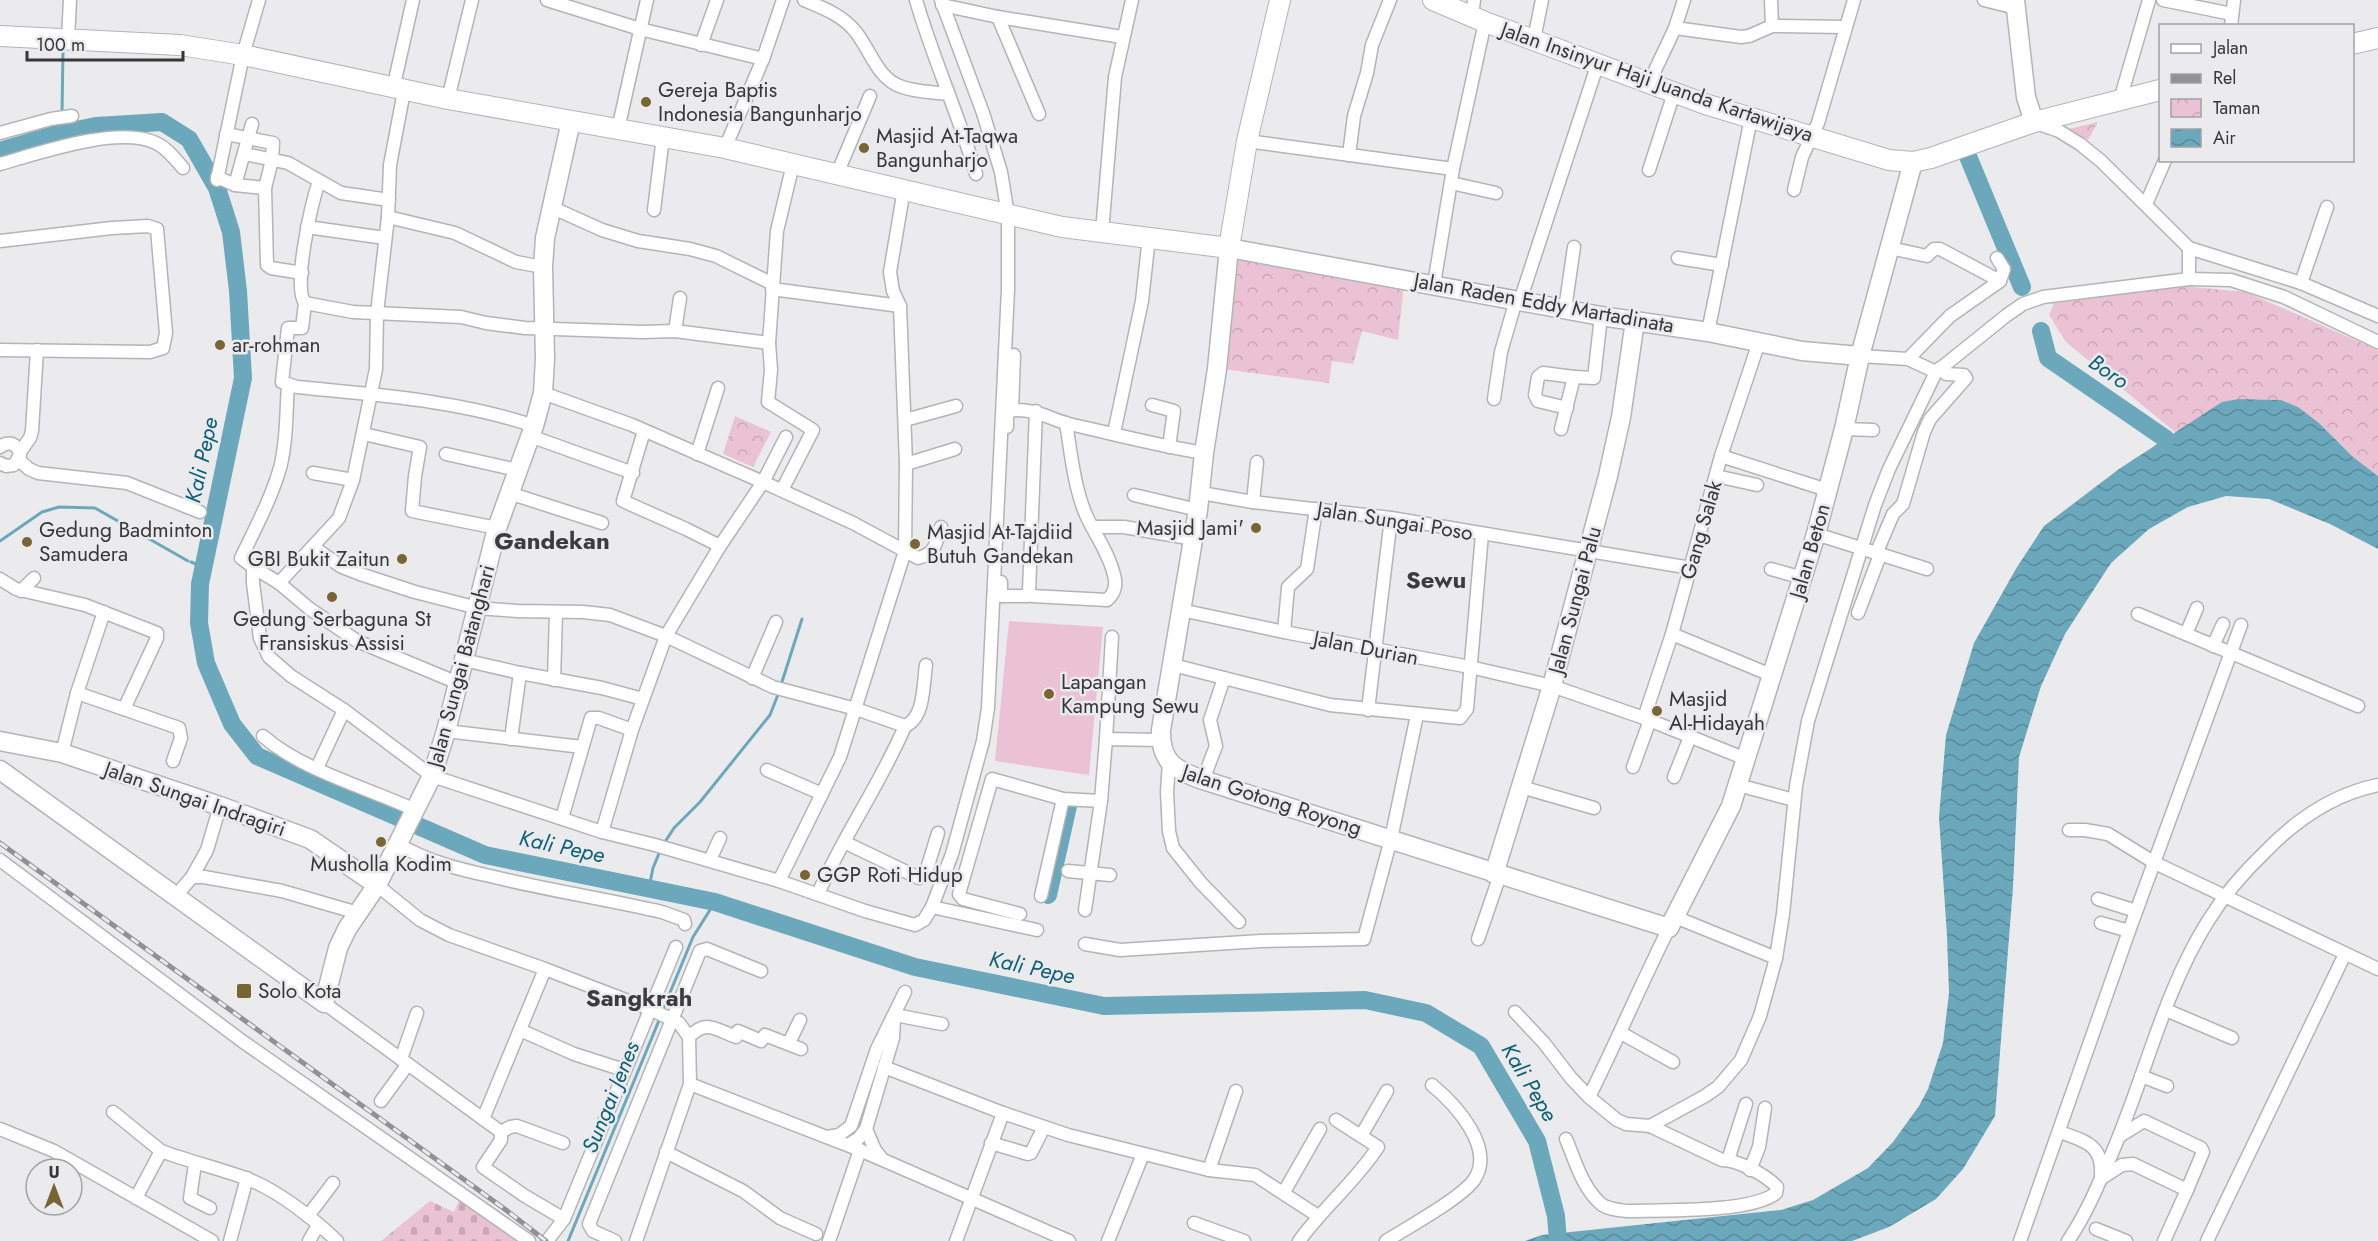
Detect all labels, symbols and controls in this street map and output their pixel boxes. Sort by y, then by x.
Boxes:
street label: Jalan Insinyur Haji Juanda Kartawijaya [1494,13,1817,150]
scale bar [27,24,183,62]
legend [2159,24,2354,162]
text: 100 m [36,32,85,58]
text: Jalan [2211,35,2248,61]
text: Rel [2213,65,2237,91]
place label: Gereja Baptis Indonesia Bangunharjo [658,75,862,129]
marker: Gereja Baptis Indonesia Bangunharjo [639,95,653,109]
text: Taman [2213,95,2260,121]
place label: Masjid At-Taqwa Bangunharjo [876,121,1018,175]
text: Air [2213,125,2237,151]
marker: Masjid At-Taqwa Bangunharjo [857,141,871,155]
street label: Jalan Raden Eddy Martadinata [1409,265,1676,341]
place label: ar-rohman [232,330,321,360]
marker: ar-rohman [213,338,227,352]
water label: Boro [2083,346,2136,396]
water label: Kali Pepe [176,414,226,506]
street label: Gang Salak [1673,476,1730,583]
street label: Jalan Sungai Poso [1312,493,1475,548]
street label: Jalan Beton [1781,500,1838,605]
place label: Masjid Jami' [1136,513,1244,543]
place label: Gedung Badminton Samudera [39,515,213,569]
place label: Masjid At-Tajdiid Butuh Gandekan [927,517,1074,571]
marker: Masjid Jami' [1249,521,1263,535]
district label: Gandekan [494,523,610,558]
street label: Jalan Sungai Palu [1540,523,1609,680]
marker: Gedung Badminton Samudera [20,535,34,549]
marker: Masjid At-Tajdiid Butuh Gandekan [908,537,922,551]
place label: GBI Bukit Zaitun [248,544,390,574]
marker: GBI Bukit Zaitun [395,552,409,566]
street label: Jalan Sungai Batanghari [419,561,502,773]
district label: Sewu [1406,562,1466,597]
marker: Gedung Serbaguna St Fransiskus Assisi [325,590,339,604]
place label: Gedung Serbaguna St Fransiskus Assisi [233,604,431,658]
street label: Jalan Durian [1308,623,1421,673]
place label: Lapangan Kampung Sewu [1061,667,1199,721]
place label: Masjid Al-Hidayah [1669,684,1765,738]
marker: Lapangan Kampung Sewu [1042,687,1056,701]
marker: Masjid Al-Hidayah [1650,704,1664,718]
street label: Jalan Sungai Indragiri [97,753,290,844]
street label: Jalan Gotong Royong [1175,756,1366,843]
water label: Kali Pepe [516,821,608,871]
marker: Musholla Kodim [374,835,388,849]
place label: Musholla Kodim [310,849,452,879]
place label: GGP Roti Hidup [817,860,963,890]
marker: GGP Roti Hidup [798,868,812,882]
water label: Kali Pepe [986,942,1078,992]
place label: Solo Kota [258,976,341,1006]
district label: Sangkrah [586,980,692,1015]
marker: Solo Kota [235,982,253,1000]
water label: Sungai Jenes [573,1036,647,1157]
water label: Kali Pepe [1494,1037,1566,1127]
north arrow [24,1157,84,1217]
text: U [48,1161,60,1184]

